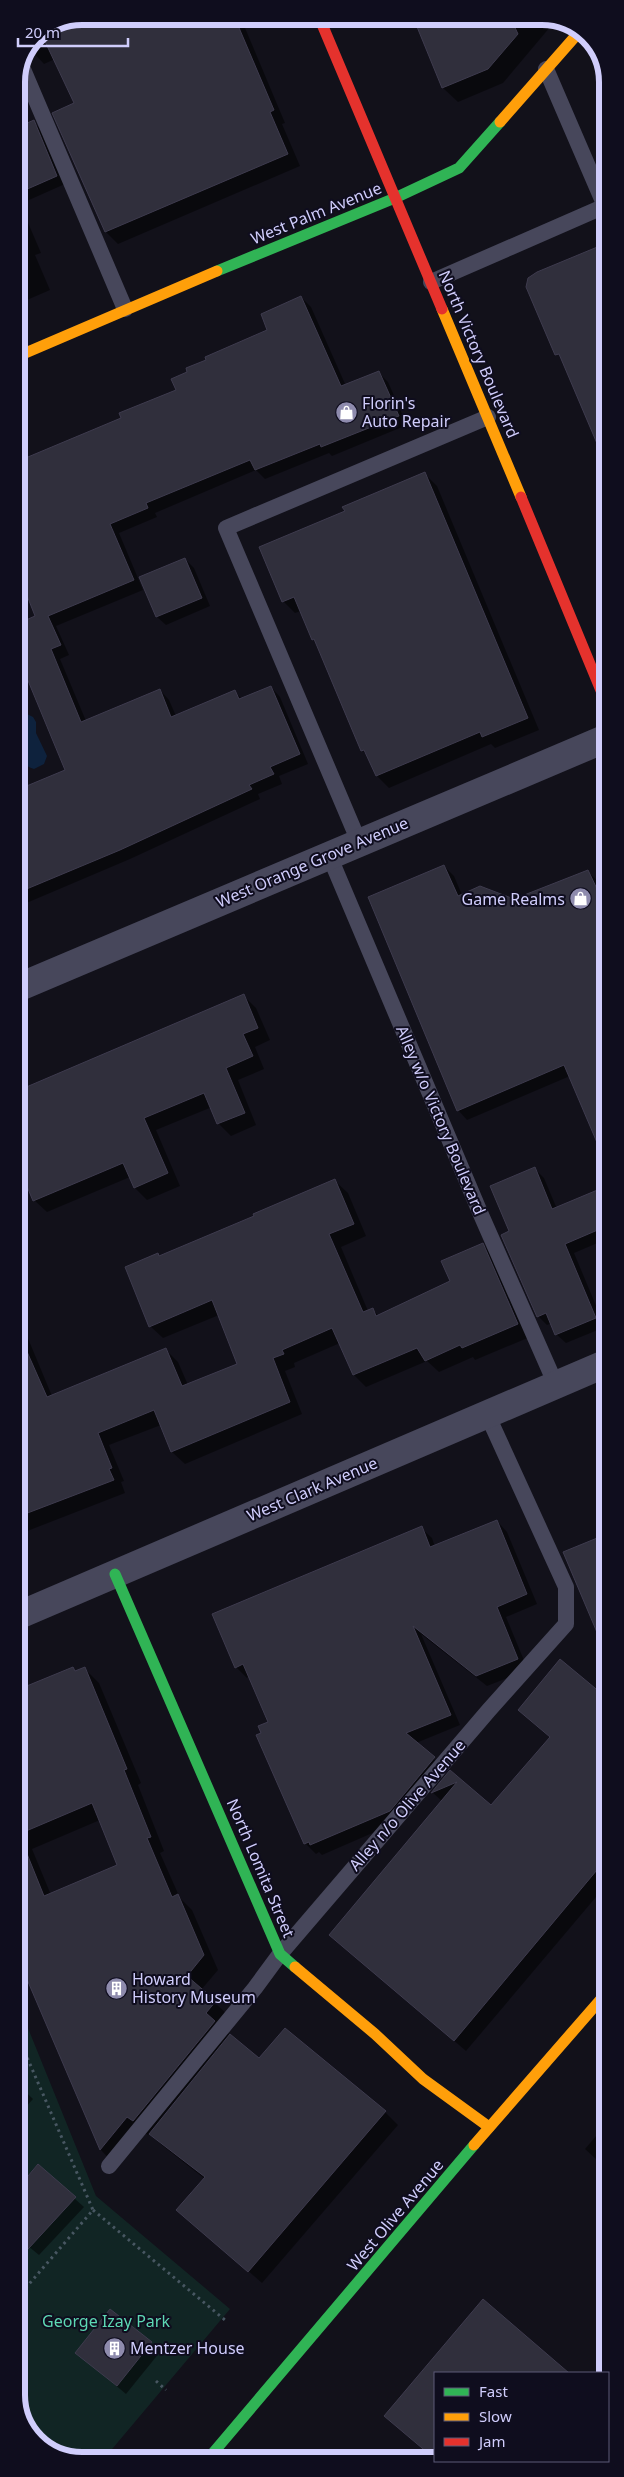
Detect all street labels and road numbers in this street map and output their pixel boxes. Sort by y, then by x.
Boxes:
street label: West Palm Avenue [247,177,385,249]
street label: North Victory Boulevard [434,267,524,441]
street label: West Orange Grove Avenue [213,812,411,912]
street label: Alley w/o Victory Boulevard [391,1022,491,1218]
street label: West Clark Avenue [243,1452,381,1526]
street label: Alley n/o Olive Avenue [344,1735,470,1875]
street label: North Lomita Street [222,1795,300,1941]
street label: West Olive Avenue [342,2155,448,2275]

